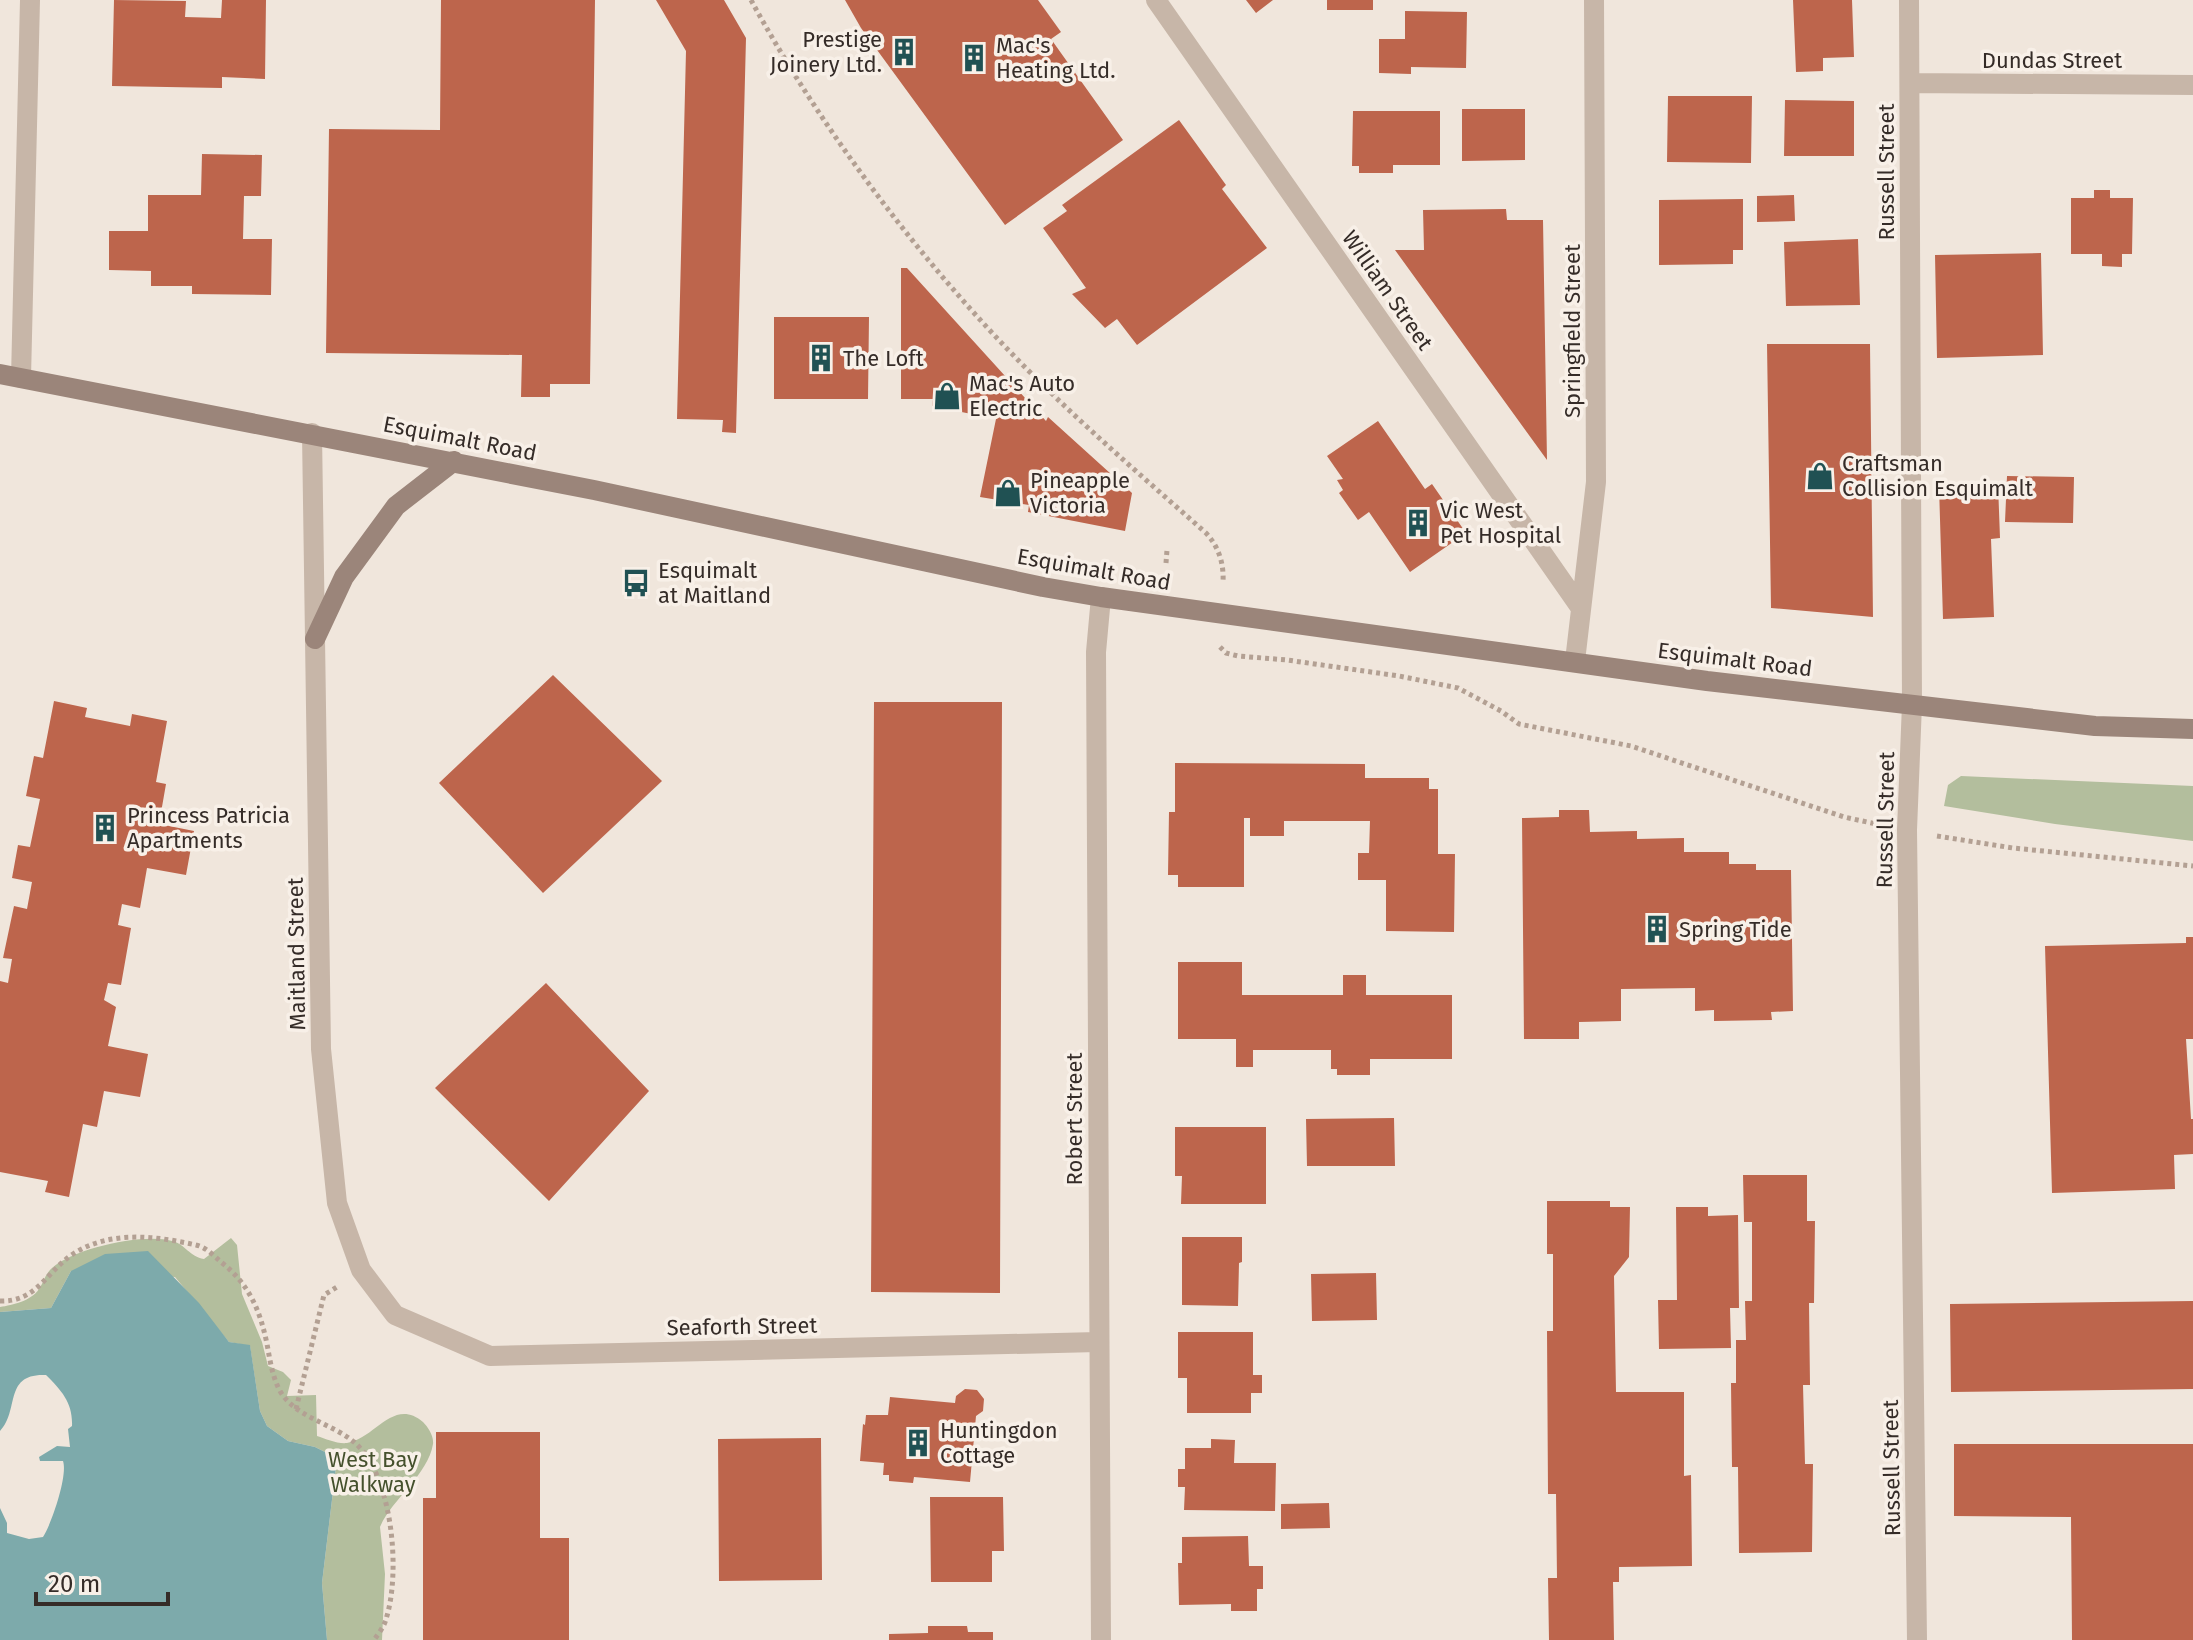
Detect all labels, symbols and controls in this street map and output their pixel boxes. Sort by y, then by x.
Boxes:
place label: Prestige Joinery Ltd. [770,26,882,78]
place label: Mac's Heating Ltd. [996,32,1115,84]
building icon: Prestige Joinery Ltd. [889,37,919,67]
building icon: Mac's Heating Ltd. [959,43,989,73]
street label: Dundas Street [1982,47,2122,74]
street label: Russell Street [1873,104,1900,240]
street label: William Street [1336,225,1439,355]
street label: Springfield Street [1559,244,1586,418]
building icon: The Loft [806,343,836,373]
place label: The Loft [843,345,924,372]
place label: Mac's Auto Electric [969,370,1075,422]
shop icon: Mac's Auto Electric [932,381,962,411]
street label: Esquimalt Road [381,410,539,467]
place label: Craftsman Collision Esquimalt [1842,450,2033,502]
shop icon: Craftsman Collision Esquimalt [1805,461,1835,491]
place label: Pineapple Victoria [1030,467,1130,519]
shop icon: Pineapple Victoria [993,478,1023,508]
place label: Vic West Pet Hospital [1440,497,1561,549]
building icon: Vic West Pet Hospital [1403,508,1433,538]
street label: Esquimalt Road [1015,543,1173,596]
place label: Esquimalt at Maitland [658,557,771,609]
bus stop icon: Esquimalt at Maitland [621,568,651,598]
street label: Esquimalt Road [1656,637,1814,682]
street label: Russell Street [1871,751,1900,889]
place label: Princess Patricia Apartments [127,802,290,854]
building icon: Princess Patricia Apartments [90,813,120,843]
street label: Maitland Street [282,877,311,1031]
building icon: Spring Tide [1642,914,1672,944]
place label: Spring Tide [1679,916,1792,943]
street label: Robert Street [1061,1053,1088,1185]
street label: Seaforth Street [666,1312,818,1341]
street label: Russell Street [1877,1399,1906,1537]
place label: Huntingdon Cottage [940,1417,1058,1469]
building icon: Huntingdon Cottage [903,1428,933,1458]
park label: West Bay Walkway [328,1446,418,1498]
scale bar [36,1556,168,1606]
text: 20 m [48,1570,100,1598]

